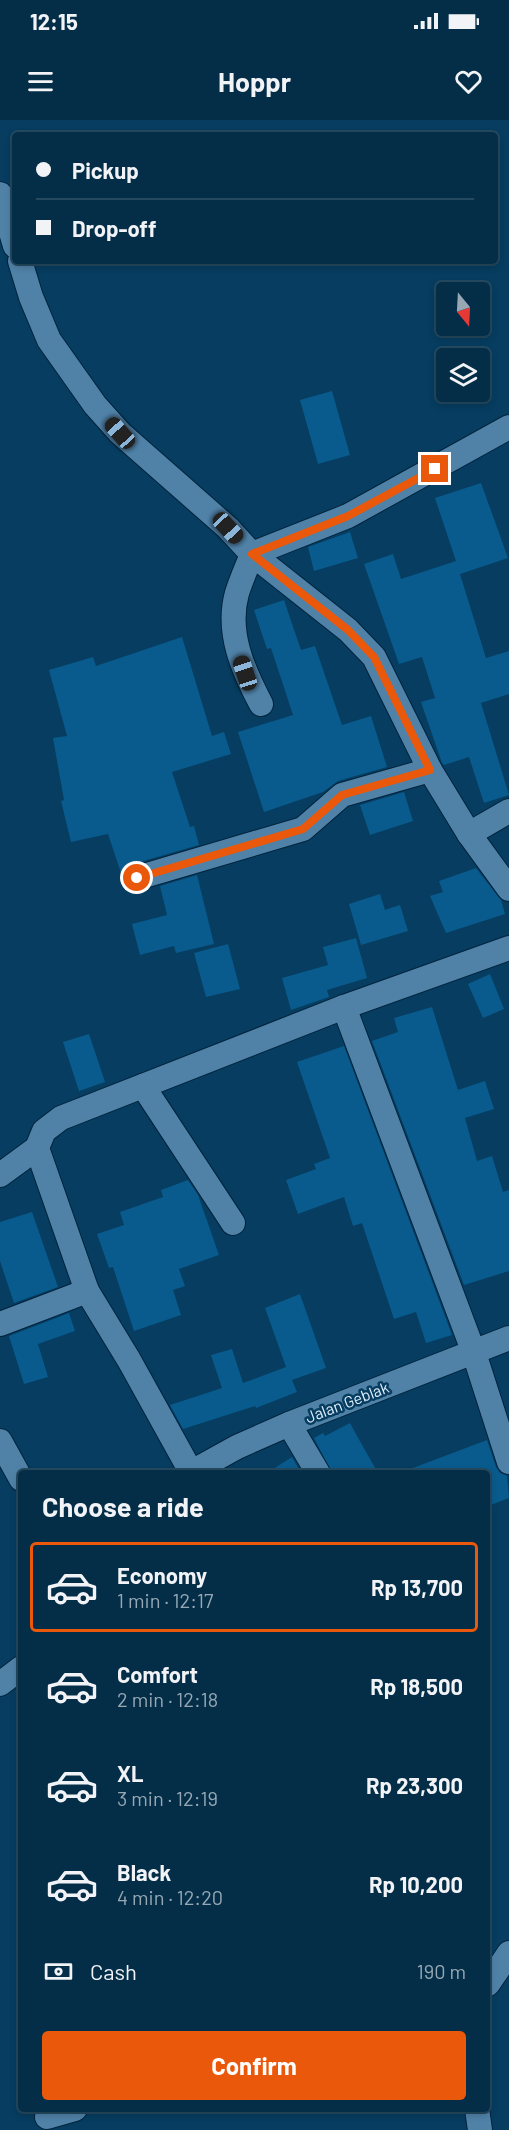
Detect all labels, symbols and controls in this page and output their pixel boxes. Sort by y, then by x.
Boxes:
text: 12:15 [30,8,78,34]
icon: menu [24,65,57,98]
text: Hoppr [218,65,291,97]
icon: heart [452,65,485,98]
text: Pickup [72,157,139,183]
text: Drop-off [72,215,156,241]
north arrow [436,282,490,336]
map controls [436,282,490,402]
button: layers [436,348,490,402]
car [101,414,139,452]
route end [421,455,448,482]
car [209,509,247,547]
car [231,653,259,693]
route start [123,864,150,891]
street label: Jalan Geblak [302,1377,391,1426]
text: Choose a ride [42,1490,204,1522]
icon: car [45,1560,99,1614]
text: Economy [117,1562,207,1588]
text: Rp 13,700 [371,1574,463,1600]
text: 1 min · 12:17 [117,1588,214,1612]
icon: car [45,1659,99,1713]
text: Comfort [117,1661,198,1687]
text: Rp 18,500 [370,1673,463,1699]
text: 2 min · 12:18 [117,1687,218,1711]
icon: car [45,1758,99,1812]
text: XL [117,1760,143,1786]
text: Rp 23,300 [366,1772,463,1798]
text: 3 min · 12:19 [117,1786,218,1810]
icon: car [45,1857,99,1911]
text: Black [117,1859,171,1885]
text: Rp 10,200 [369,1871,463,1897]
text: 4 min · 12:20 [117,1885,223,1909]
icon: cash [42,1955,75,1988]
text: Cash [90,1958,137,1984]
text: 190 m [417,1959,466,1983]
button: Confirm [42,2031,466,2100]

